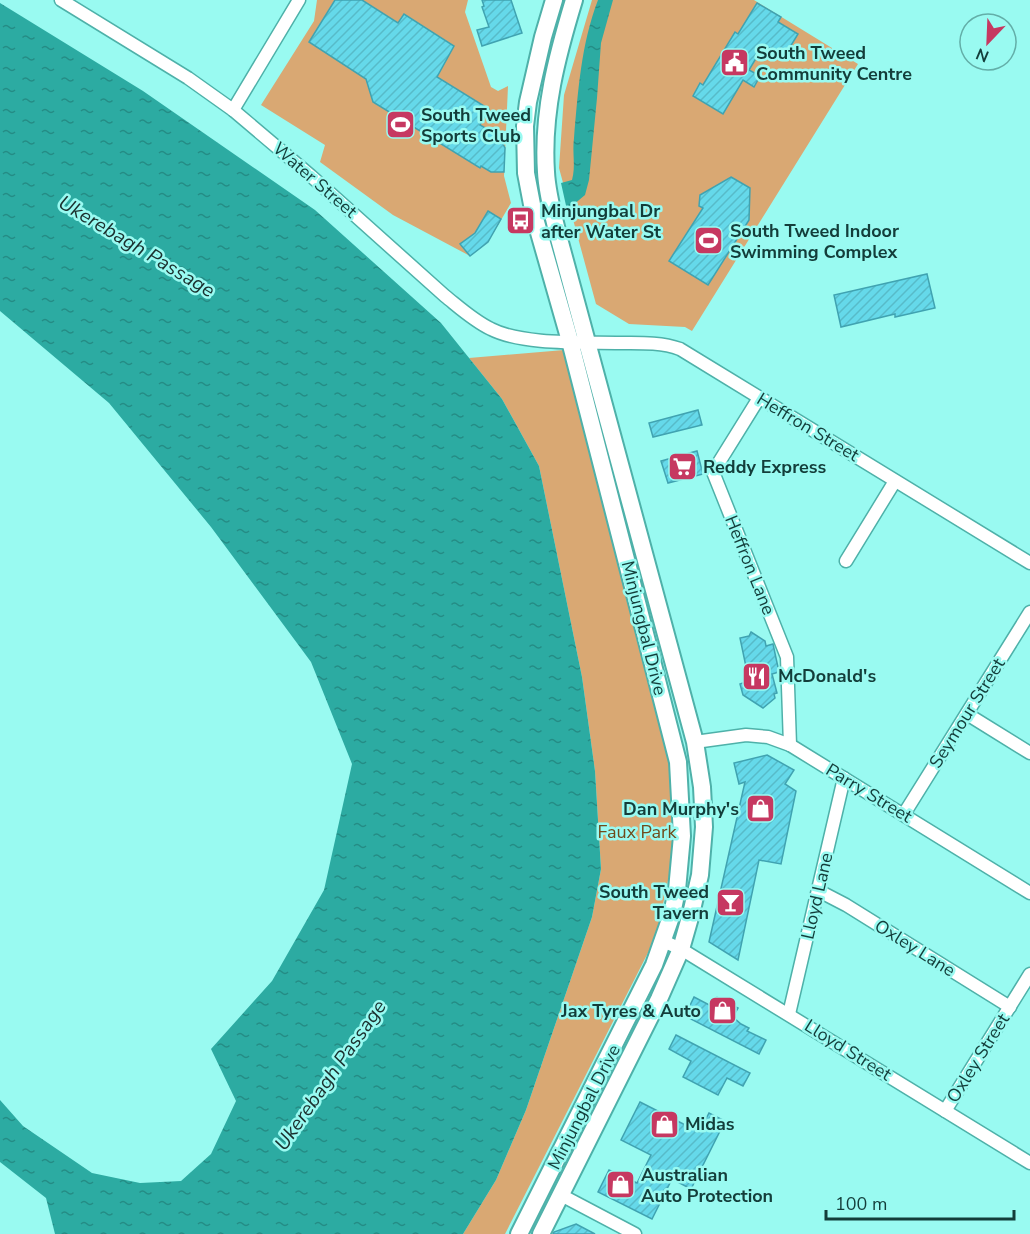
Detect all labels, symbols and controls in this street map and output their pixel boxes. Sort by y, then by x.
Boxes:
north arrow [958,12,1018,72]
place label: South Tweed Community Centre [756,41,912,86]
text: N [973,42,992,67]
public building icon: South Tweed Community Centre [719,47,751,79]
place label: South Tweed Sports Club [421,103,531,148]
sports icon: South Tweed Sports Club [384,109,416,141]
street label: Water Street [268,137,363,224]
water label: Ukerebagh Passage [53,189,220,304]
place label: Minjungbal Dr after Water St [541,199,661,244]
bus stop icon: Minjungbal Dr after Water St [504,205,536,237]
place label: South Tweed Indoor Swimming Complex [730,219,899,264]
sports icon: South Tweed Indoor Swimming Complex [693,225,725,257]
street label: Heffron Street [752,387,864,467]
supermarket icon: Reddy Express [666,451,698,483]
place label: Reddy Express [703,455,827,479]
street label: Heffron Lane [719,512,781,618]
street label: Minjungbal Drive [616,558,672,698]
street label: Seymour Street [924,653,1011,773]
restaurant icon: McDonald's [741,660,773,692]
place label: McDonald's [778,664,876,688]
street label: Parry Street [821,758,917,829]
shop icon: Dan Murphy's [744,793,776,825]
place label: Dan Murphy's [623,797,739,821]
park label: Faux Park [597,820,678,844]
street label: Lloyd Lane [795,850,839,942]
place label: South Tweed Tavern [599,880,709,925]
bar icon: South Tweed Tavern [714,886,746,918]
street label: Oxley Lane [870,914,960,982]
water label: Ukerebagh Passage [268,994,393,1156]
shop icon: Jax Tyres & Auto [706,995,738,1027]
place label: Jax Tyres & Auto [560,999,701,1023]
street label: Oxley Street [941,1008,1015,1107]
street label: Lloyd Street [800,1014,897,1087]
street label: Minjungbal Drive [542,1040,626,1174]
shop icon: Midas [648,1108,680,1140]
place label: Midas [685,1112,735,1136]
place label: Australian Auto Protection [641,1163,773,1208]
shop icon: Australian Auto Protection [604,1169,636,1201]
scale bar [826,1183,1014,1221]
text: 100 m [835,1192,887,1216]

